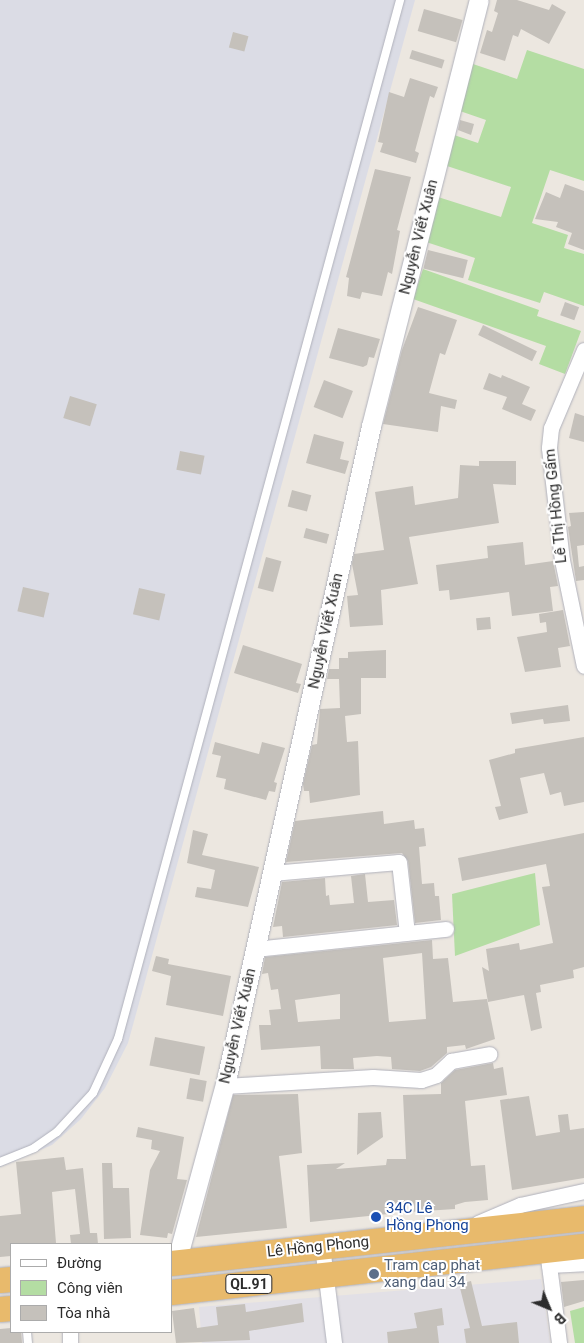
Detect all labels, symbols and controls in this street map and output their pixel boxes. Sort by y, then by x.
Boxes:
street label: Nguyễn Viết Xuân [396,178,442,296]
street label: Lê Thị Hồng Gấm [541,448,571,564]
street label: Nguyễn Viết Xuân [305,571,347,691]
street label: Nguyễn Viết Xuân [216,966,260,1086]
place label: 34C Lê Hồng Phong [386,1199,469,1234]
marker: 34C Lê Hồng Phong [370,1211,382,1223]
street label: Lê Hồng Phong [266,1233,370,1261]
legend [10,1243,172,1333]
text: Đường [57,1254,102,1272]
place label: Tram cap phat xang dau 34 [384,1256,480,1291]
marker: Tram cap phat xang dau 34 [368,1268,380,1280]
road number: QL.91 [225,1272,273,1296]
text: Công viên [57,1279,123,1297]
north arrow [524,1283,574,1333]
text: Tòa nhà [57,1304,110,1322]
text: B [551,1310,568,1327]

